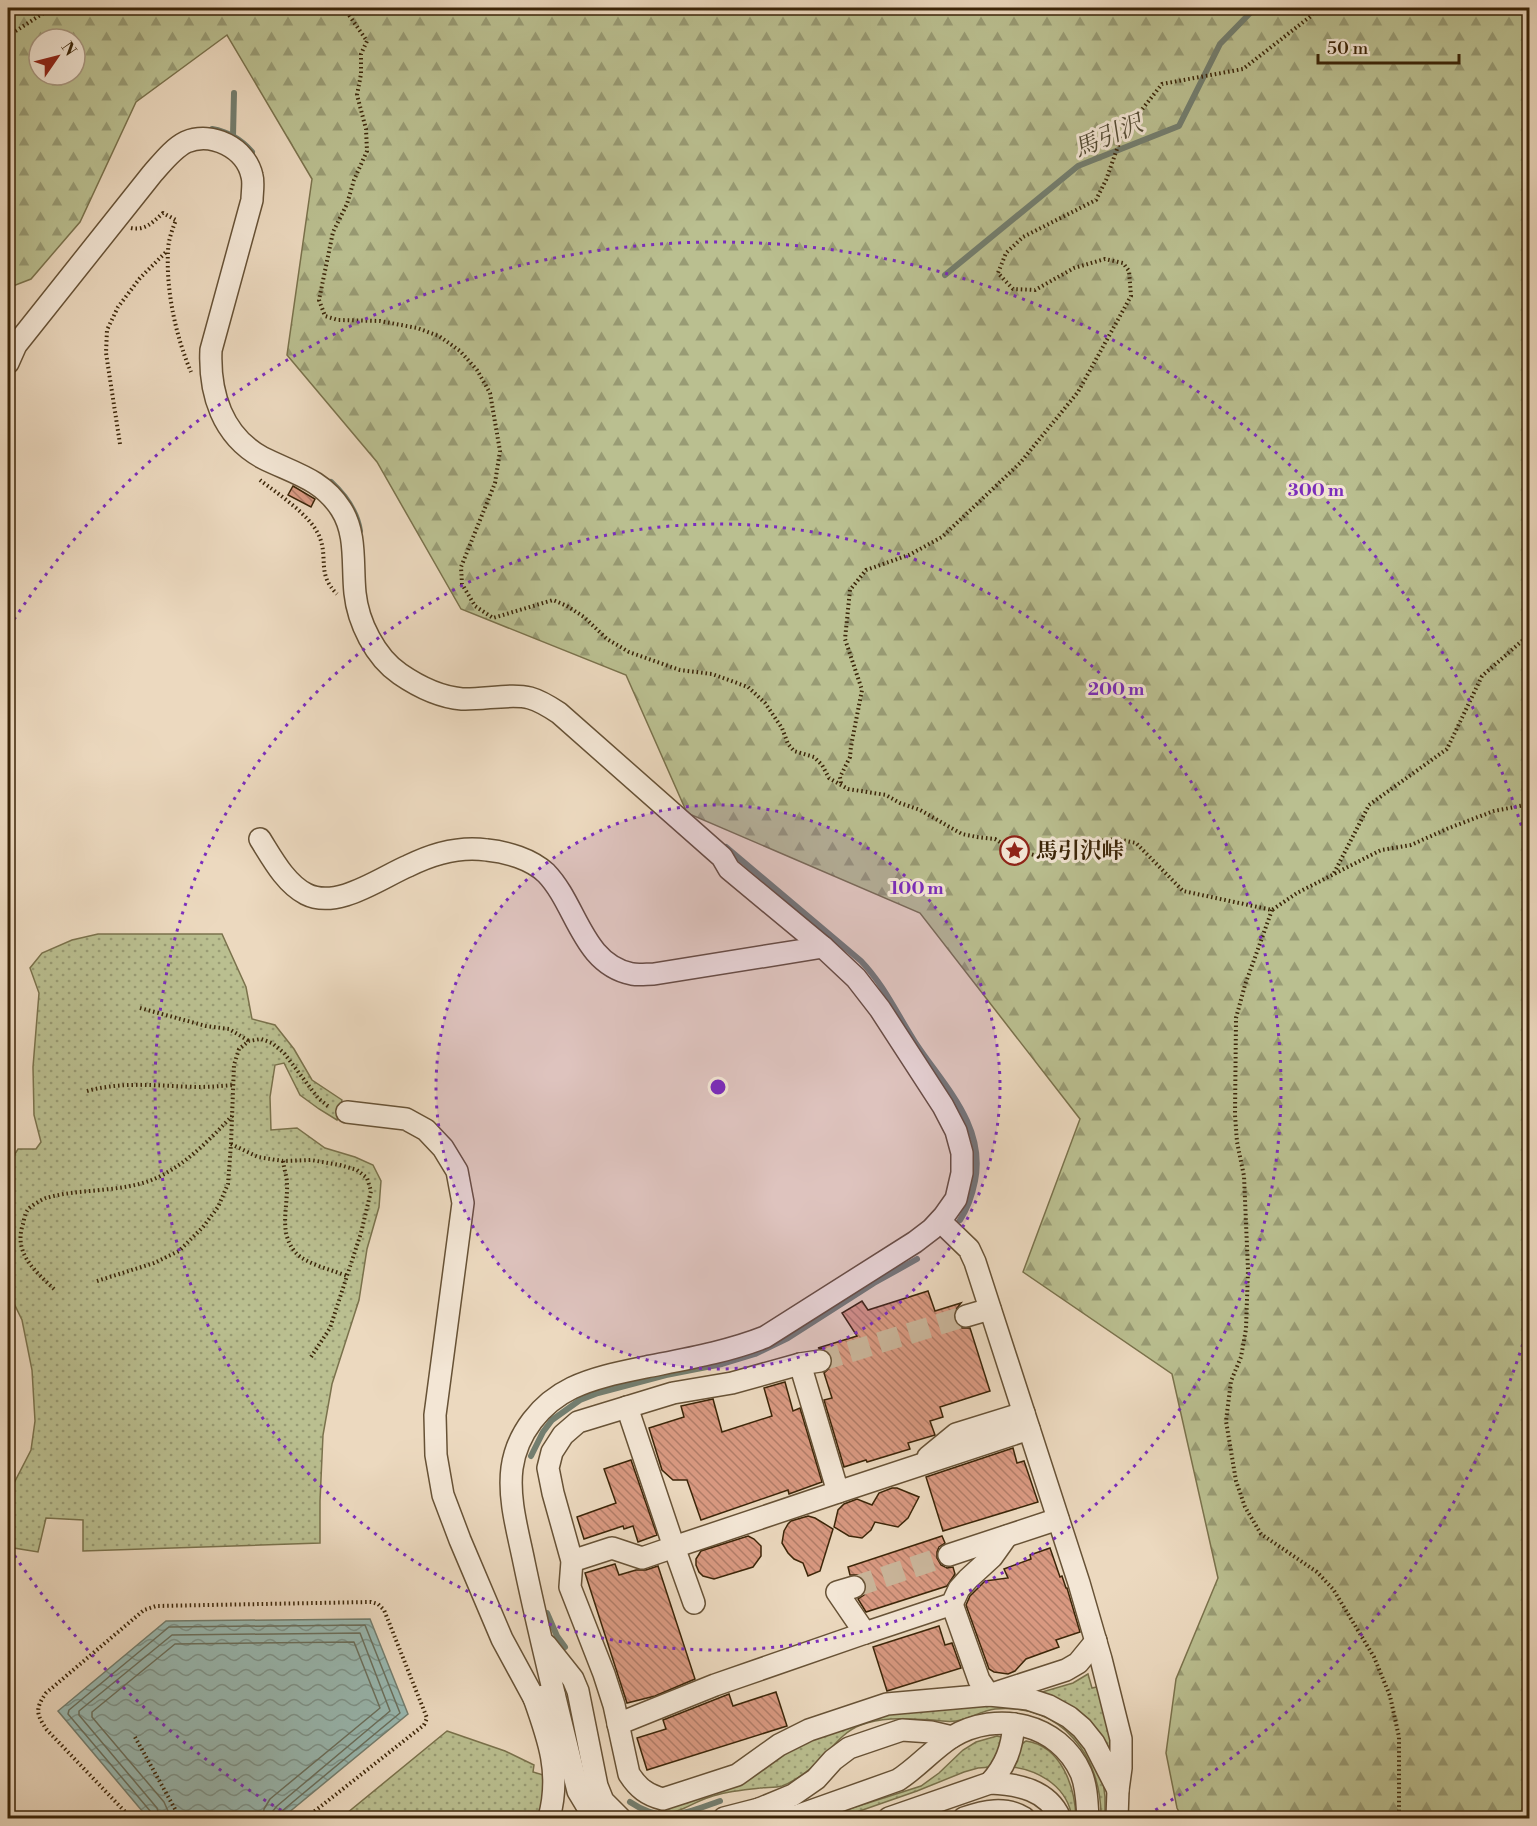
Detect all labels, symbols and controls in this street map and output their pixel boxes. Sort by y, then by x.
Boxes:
north arrow [27,27,87,87]
scale bar [1318,27,1459,65]
text: 50 m [1327,37,1369,60]
text: N [57,38,80,60]
water label: 馬引沢 [1069,108,1150,165]
text: 300 m [1288,479,1345,502]
text: 200 m [1088,678,1145,701]
place icon: 馬引沢峠 [999,834,1031,866]
place label: 馬引沢峠 [1036,838,1124,865]
text: 100 m [890,877,944,900]
centre of rings [708,1077,728,1097]

